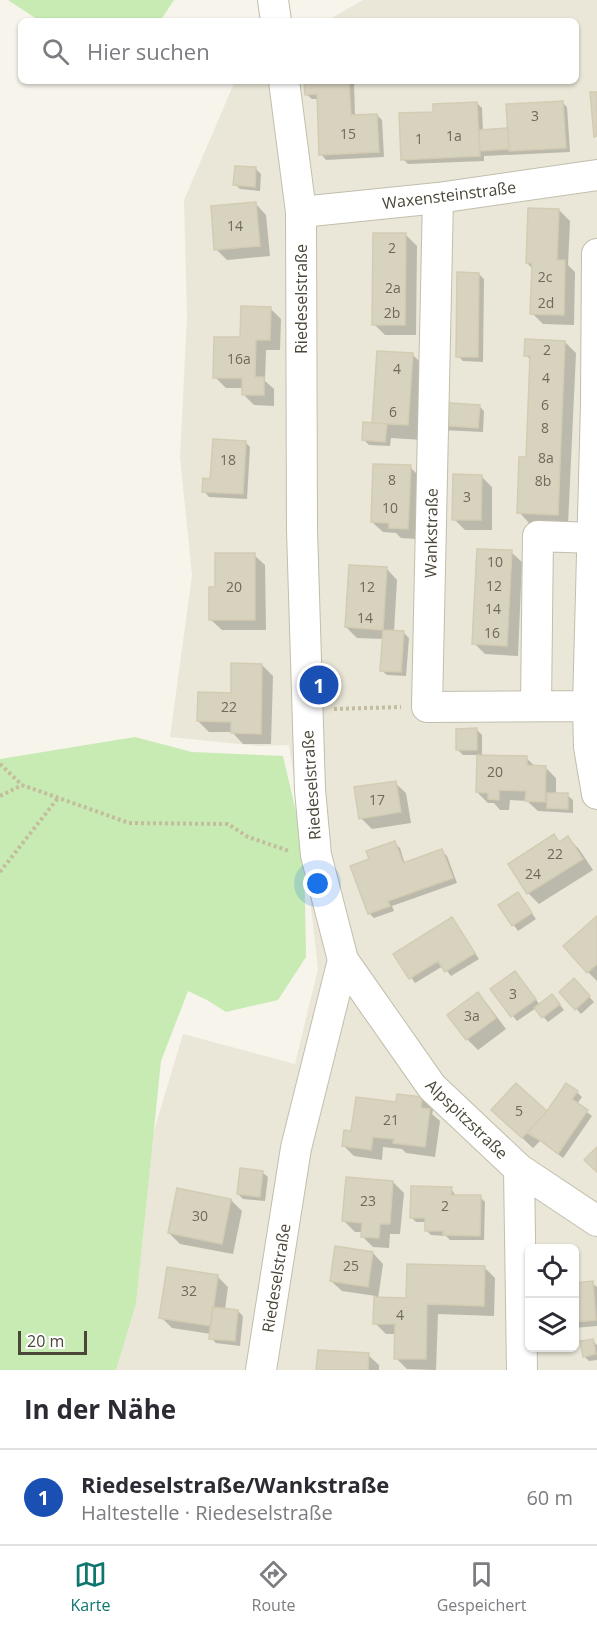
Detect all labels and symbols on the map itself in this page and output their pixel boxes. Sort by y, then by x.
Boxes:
house number: 3 [531,106,539,125]
house number: 15 [340,124,356,143]
house number: 1a [446,126,462,145]
house number: 1 [415,129,423,148]
street label: Waxensteinstraße [381,176,517,214]
house number: 14 [227,216,243,235]
house number: 2 [388,238,396,257]
street label: Riedeselstraße [290,244,312,354]
house number: 2c [538,267,553,286]
house number: 2a [385,278,401,297]
house number: 2d [538,293,554,312]
house number: 2b [384,303,400,322]
house number: 2 [543,340,551,359]
house number: 16a [227,349,251,368]
house number: 4 [393,359,401,378]
house number: 4 [542,368,550,387]
house number: 6 [541,395,549,414]
house number: 6 [389,402,397,421]
house number: 8 [541,418,549,437]
house number: 8a [538,448,554,467]
house number: 18 [220,450,236,469]
house number: 8 [388,470,396,489]
house number: 8b [535,471,551,490]
house number: 3 [463,487,471,506]
street label: Wankstraße [419,488,443,578]
house number: 10 [382,498,398,517]
house number: 10 [487,552,503,571]
house number: 12 [486,576,502,595]
house number: 20 [226,577,242,596]
house number: 12 [359,577,375,596]
house number: 14 [485,599,501,618]
house number: 14 [357,608,373,627]
house number: 16 [484,623,500,642]
pin: 1 [300,662,338,708]
house number: 22 [221,697,237,716]
street label: Riedeselstraße [296,729,326,841]
house number: 20 [487,762,503,781]
house number: 17 [369,790,385,809]
house number: 22 [547,844,563,863]
house number: 24 [525,864,541,883]
your location [303,869,332,898]
house number: 3 [509,984,517,1003]
house number: 3a [464,1006,480,1025]
street label: Alpspitzstraße [421,1074,513,1164]
house number: 5 [515,1101,523,1120]
house number: 21 [383,1110,399,1129]
house number: 23 [360,1191,376,1210]
house number: 2 [441,1196,449,1215]
house number: 30 [192,1206,208,1225]
street label: Riedeselstraße [257,1222,295,1334]
house number: 25 [343,1256,359,1275]
house number: 32 [181,1281,197,1300]
house number: 4 [396,1305,404,1324]
scale bar [18,1328,87,1356]

